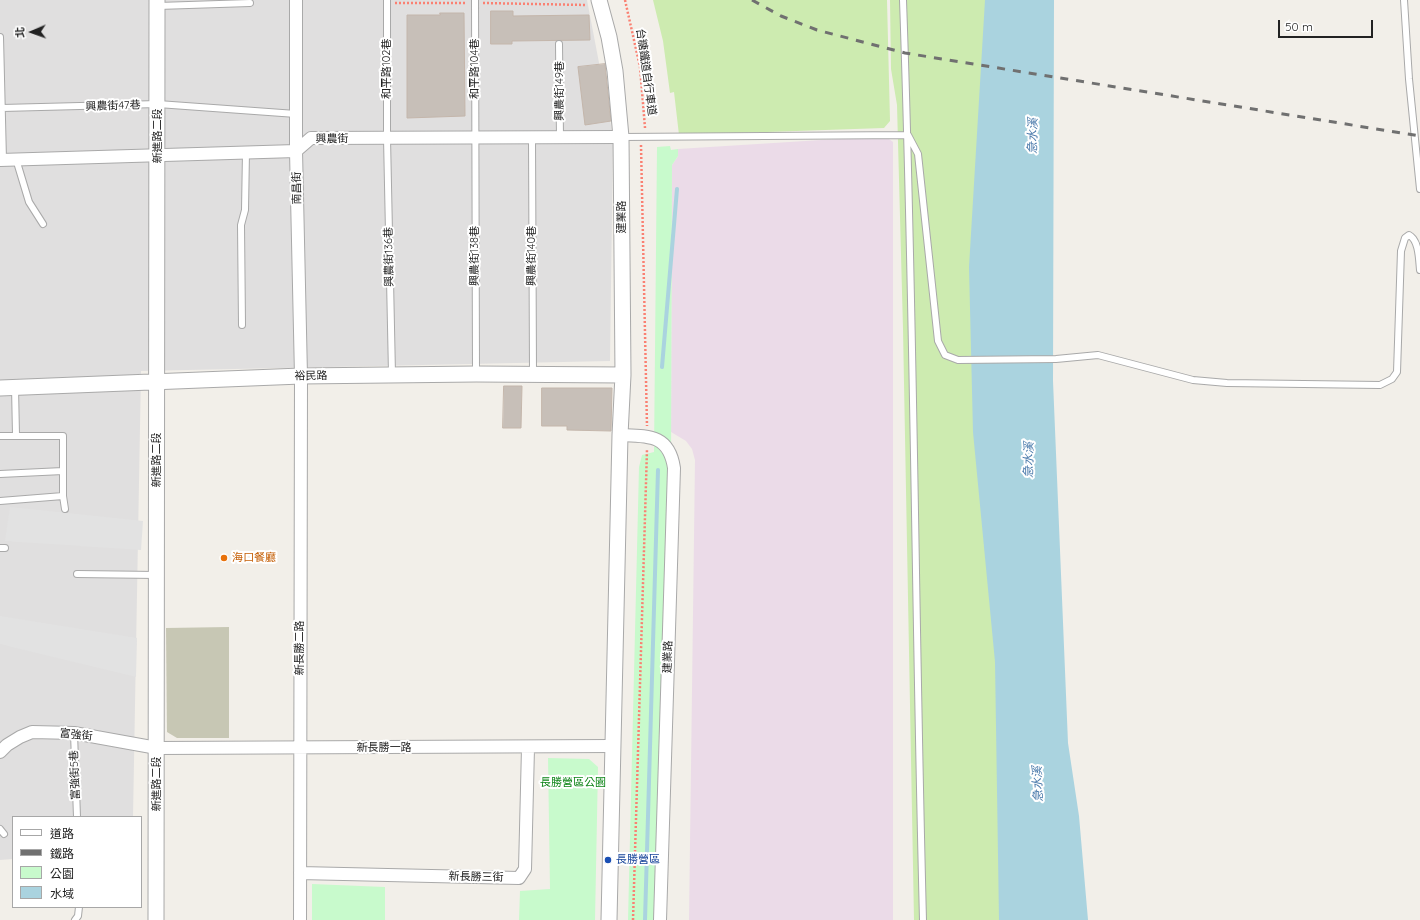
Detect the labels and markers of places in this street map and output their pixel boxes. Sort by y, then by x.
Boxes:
place label: 海口餐廳 [232,551,276,565]
marker: 海口餐廳 [219,553,229,563]
place label: 長勝營區 [616,853,660,867]
marker: 長勝營區 [603,855,613,865]

